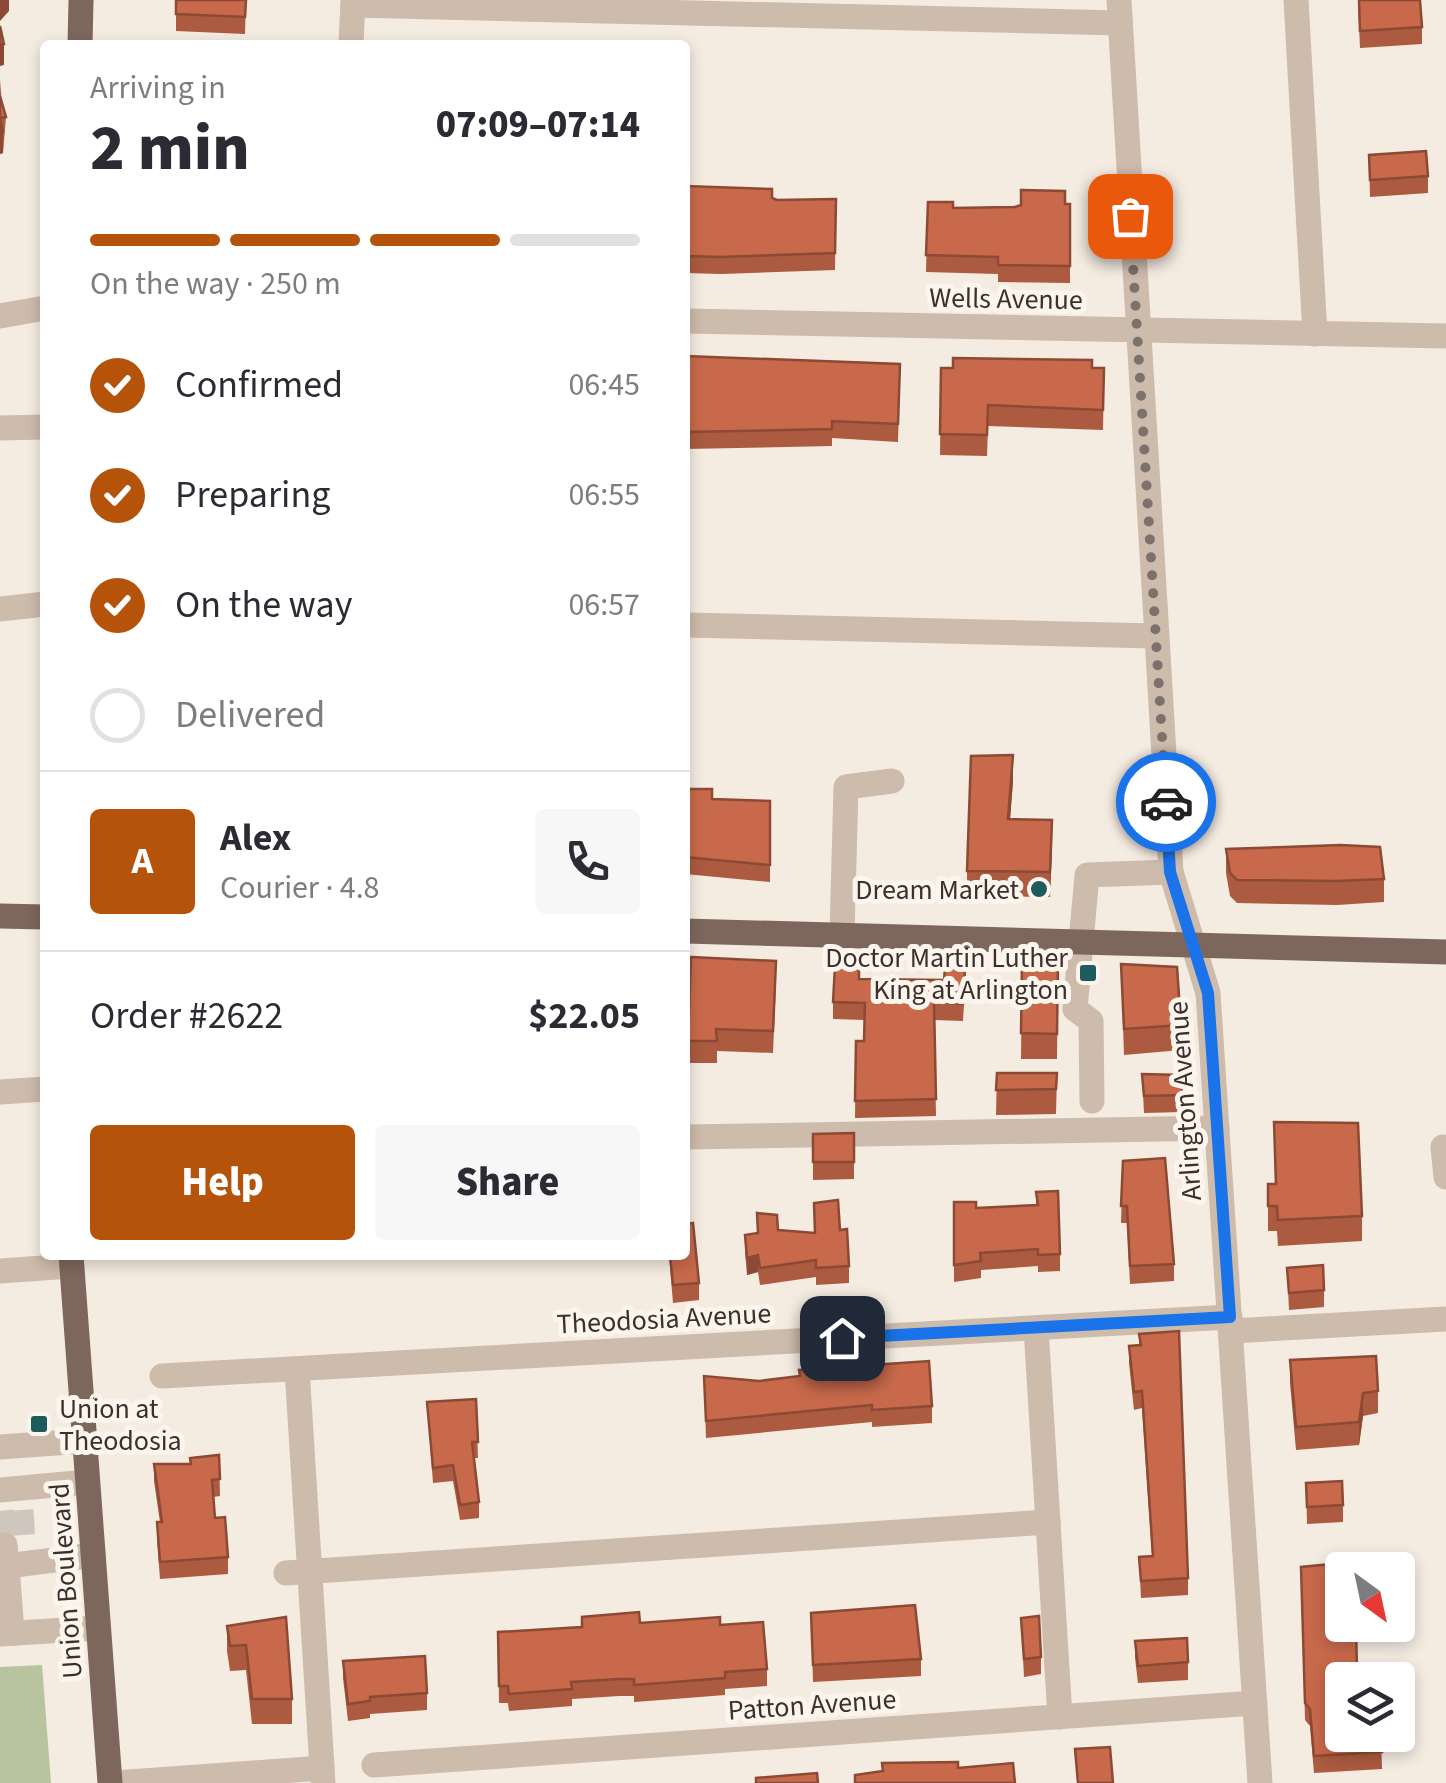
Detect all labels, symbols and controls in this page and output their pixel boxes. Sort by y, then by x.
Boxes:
text: Arriving in [90,65,226,111]
text: 07:09–07:14 [436,98,640,152]
text: 2 min [90,102,250,195]
pin [1088,174,1173,259]
icon: bag [1103,189,1158,244]
text: On the way · 250 m [90,261,341,307]
street label: Wells Avenue [929,278,1083,320]
icon: check [90,358,145,413]
text: Confirmed [175,358,343,412]
text: 06:45 [568,362,640,408]
icon: check [90,468,145,523]
text: Preparing [175,468,330,522]
text: 06:55 [568,472,640,518]
icon: check [90,578,145,633]
text: On the way [175,578,352,632]
text: 06:57 [568,582,640,628]
text: Delivered [175,688,325,742]
courier [1116,752,1216,852]
icon: car [1139,775,1194,830]
button: phone [535,809,640,914]
text: Alex [220,811,291,865]
text: A [132,834,153,888]
text: Courier · 4.8 [220,865,380,911]
place label: Dream Market [855,870,1020,910]
marker: Dream Market [1028,878,1050,900]
place label: Doctor Martin Luther King at Arlington [825,938,1068,1010]
marker: Doctor Martin Luther King at Arlington [1077,962,1099,984]
text: Order #2622 [90,989,283,1043]
text: $22.05 [528,989,640,1043]
street label: Arlington Avenue [1158,1000,1212,1202]
button: Help [90,1125,355,1240]
button: Share [375,1125,640,1240]
street label: Theodosia Avenue [556,1293,772,1345]
pin [800,1296,885,1381]
icon: home [815,1311,870,1366]
place label: Union at Theodosia [59,1389,182,1461]
marker: Union at Theodosia [28,1413,50,1435]
street label: Union Boulevard [39,1482,93,1680]
north arrow [1325,1552,1415,1642]
map controls [1325,1552,1415,1752]
button: layers [1325,1662,1415,1752]
street label: Patton Avenue [726,1679,898,1731]

